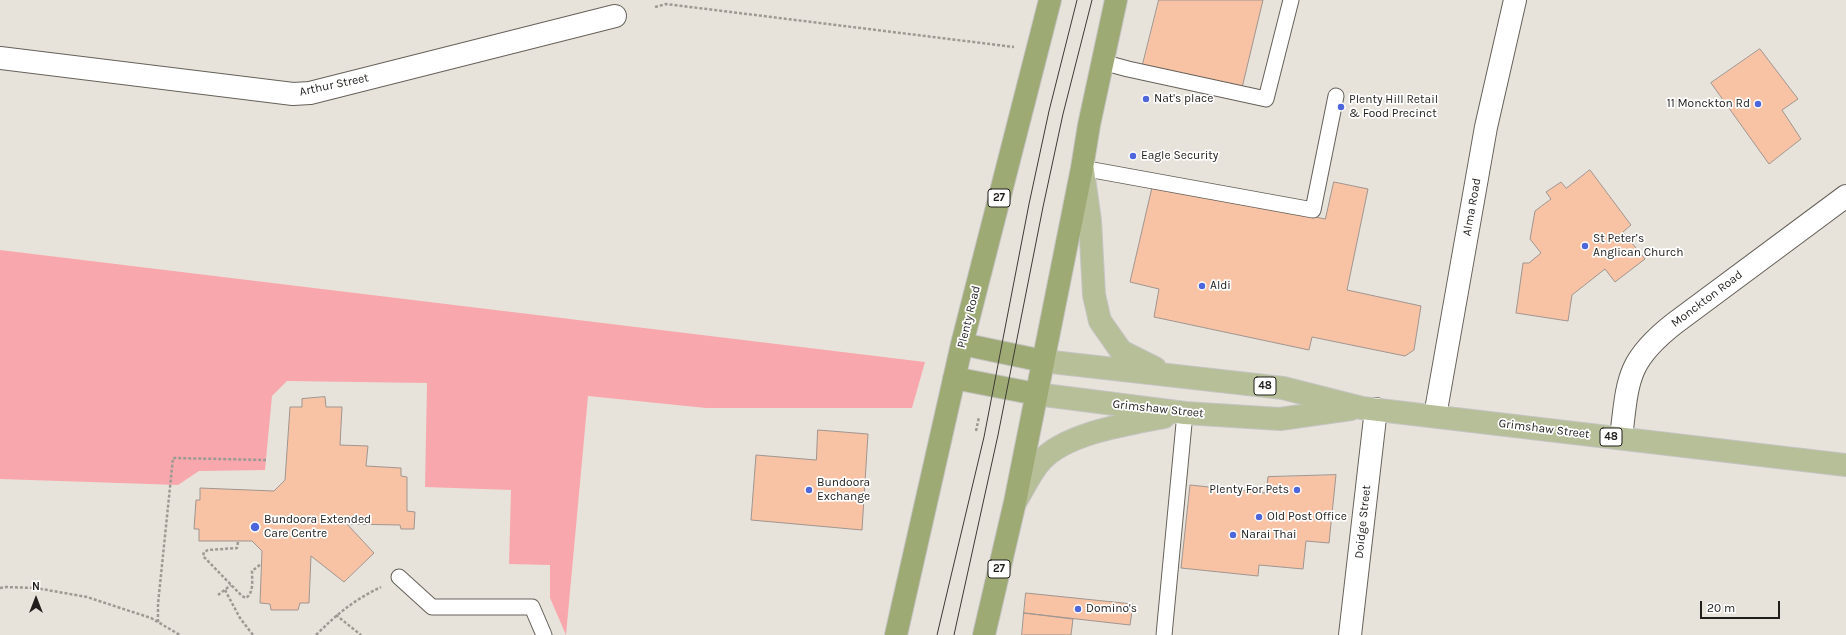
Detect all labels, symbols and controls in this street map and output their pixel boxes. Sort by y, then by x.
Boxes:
street label: Arthur Street [298,71,370,99]
place label: Nat's place [1154,92,1213,106]
place label: Plenty Hill Retail & Food Precinct [1349,93,1438,121]
marker: Nat's place [1141,94,1151,104]
place label: 11 Monckton Rd [1667,97,1750,111]
marker: 11 Monckton Rd [1753,99,1763,109]
marker: Plenty Hill Retail & Food Precinct [1336,102,1346,112]
place label: Eagle Security [1141,149,1218,163]
marker: Eagle Security [1128,151,1138,161]
street label: Alma Road [1460,177,1484,237]
road number: 27 [988,189,1010,207]
place label: St Peter’s Anglican Church [1593,232,1683,260]
marker: St Peter’s Anglican Church [1580,241,1590,251]
street label: Monckton Road [1668,267,1746,331]
place label: Aldi [1210,279,1231,293]
marker: Aldi [1197,281,1207,291]
street label: Plenty Road [954,284,984,350]
road number: 48 [1254,377,1276,395]
street label: Grimshaw Street [1112,397,1204,421]
street label: Grimshaw Street [1498,416,1590,442]
road number: 48 [1600,428,1622,446]
place label: Bundoora Exchange [817,476,870,504]
place label: Plenty For Pets [1209,483,1289,497]
marker: Bundoora Exchange [804,485,814,495]
marker: Plenty For Pets [1292,485,1302,495]
street label: Doidge Street [1352,485,1374,559]
place label: Old Post Office [1267,510,1347,524]
marker: Old Post Office [1254,512,1264,522]
place label: Bundoora Extended Care Centre [264,513,371,541]
marker: Bundoora Extended Care Centre [249,521,261,533]
place label: Narai Thai [1241,528,1297,542]
marker: Narai Thai [1228,530,1238,540]
road number: 27 [988,560,1010,578]
north arrow [16,579,56,619]
text: N [32,580,40,593]
scale bar [1702,593,1782,619]
text: 20 m [1707,601,1735,615]
place label: Domino's [1086,602,1137,616]
marker: Domino's [1073,604,1083,614]

